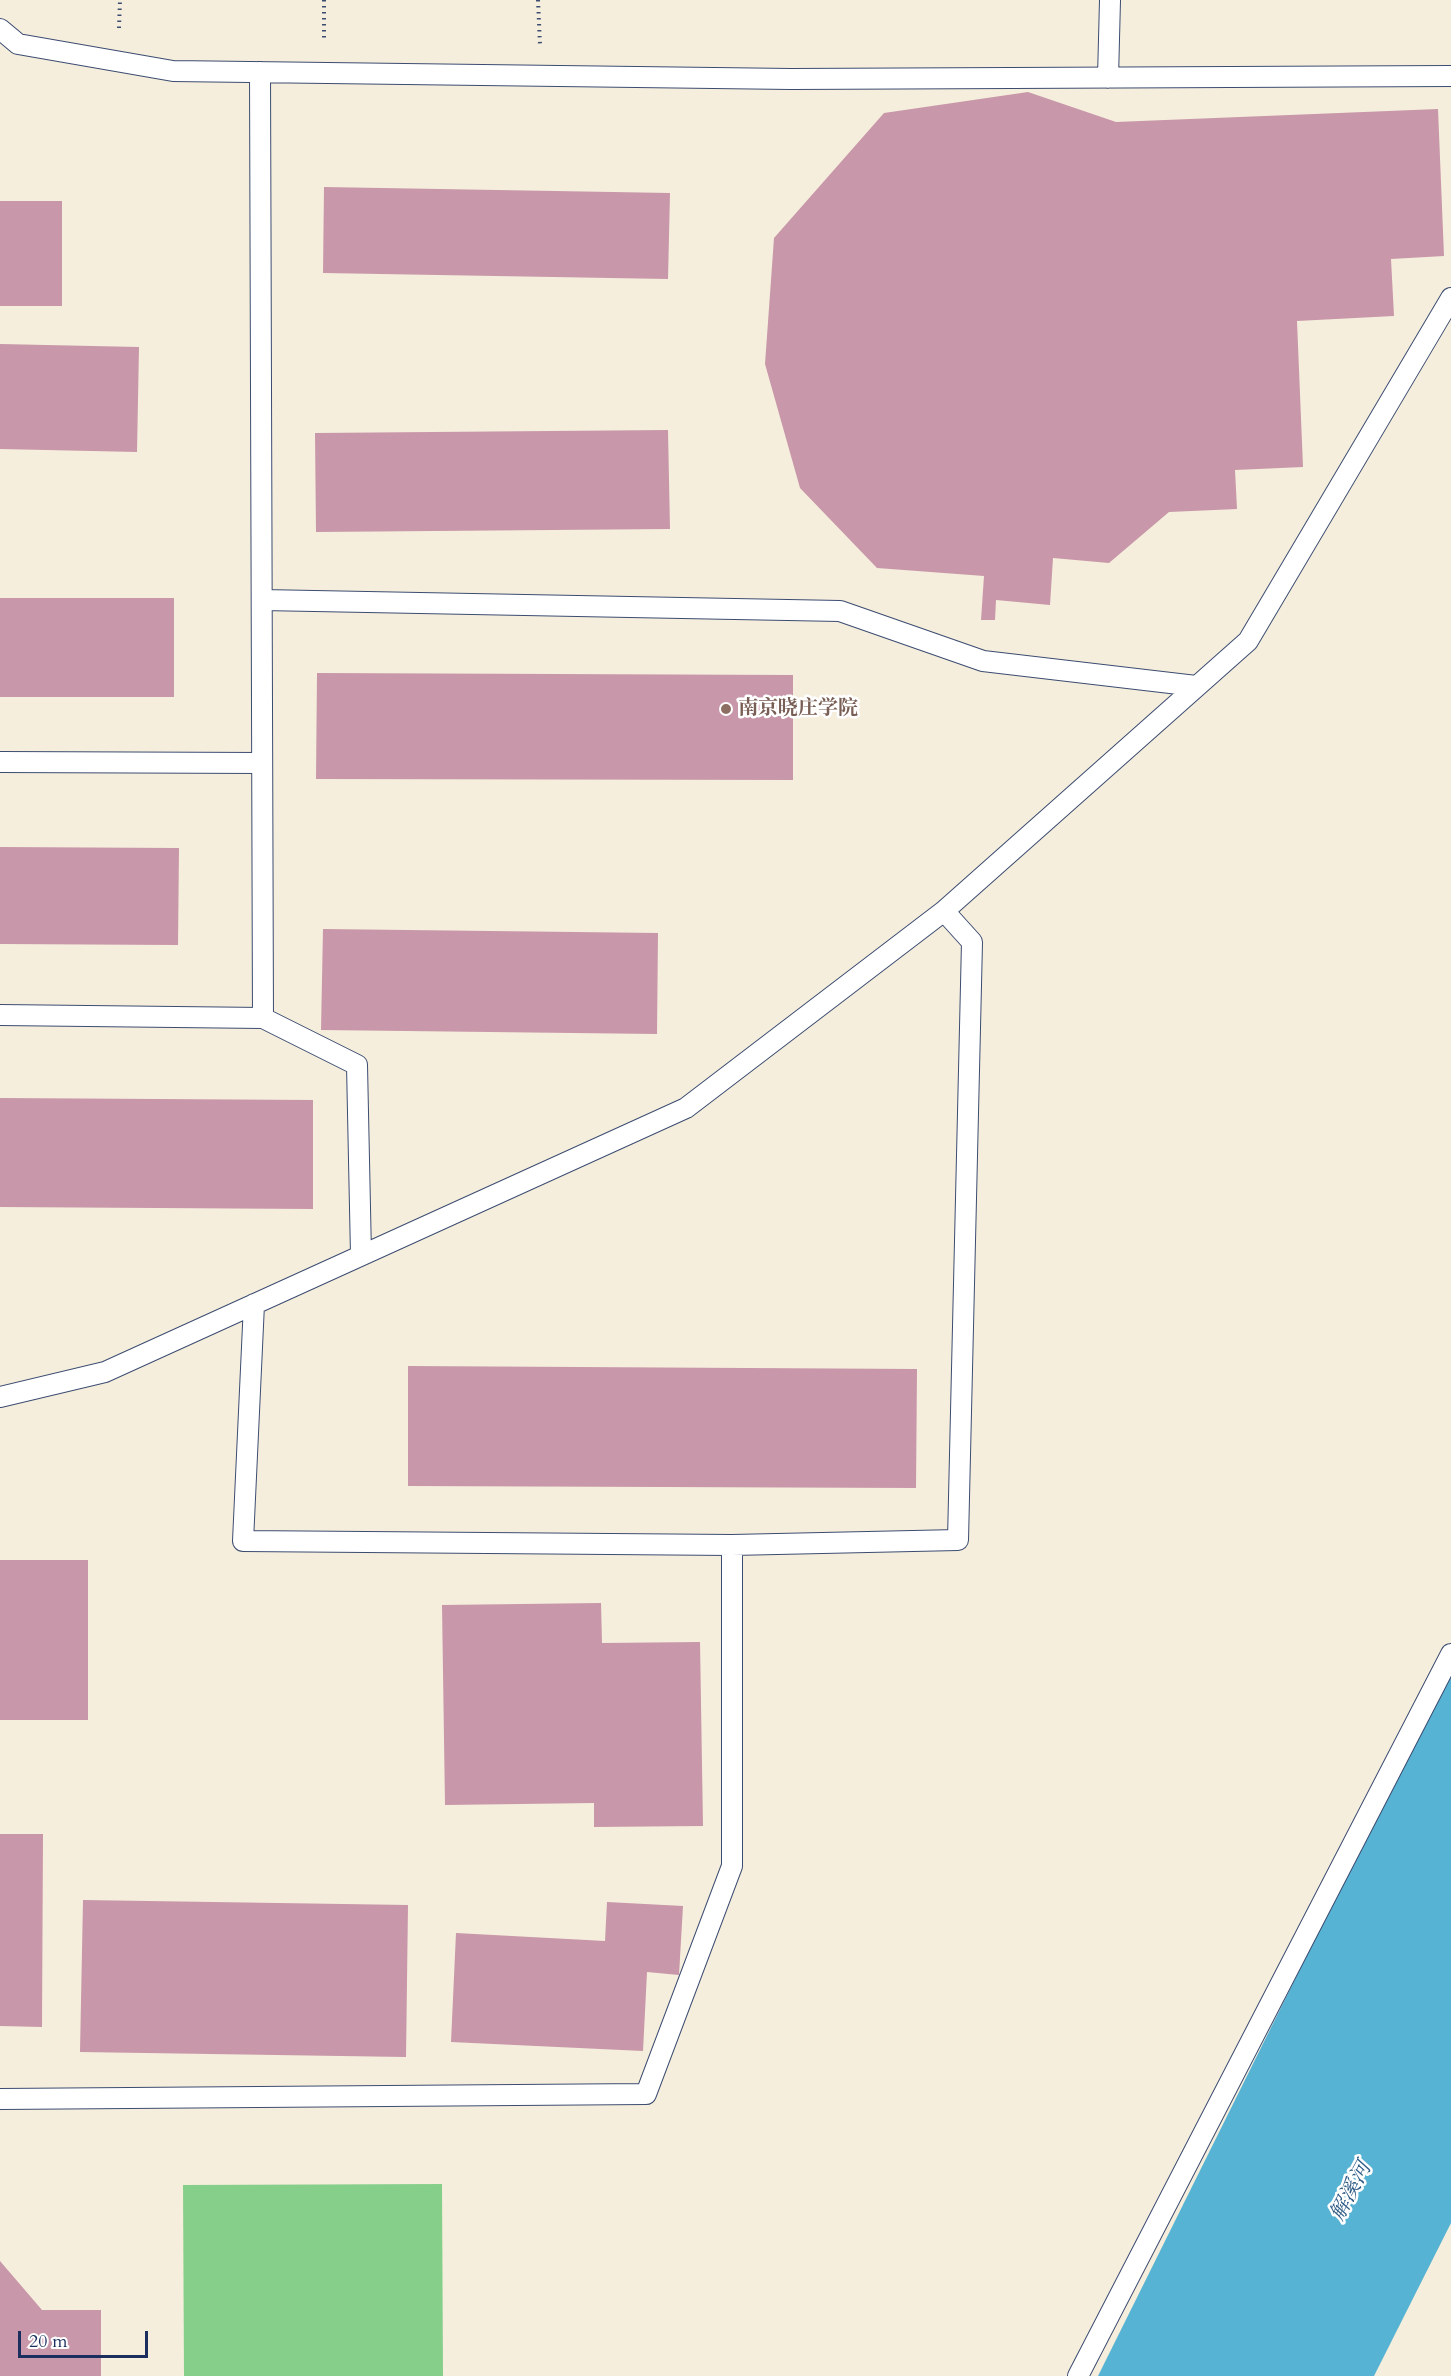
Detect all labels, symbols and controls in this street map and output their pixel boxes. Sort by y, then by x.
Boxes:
place label: 南京晓庄学院 [738,697,858,721]
marker: 南京晓庄学院 [719,702,733,716]
water label: 解溪河 [1326,2158,1378,2226]
scale bar [21,2319,152,2357]
text: 20 m [29,2329,68,2354]

